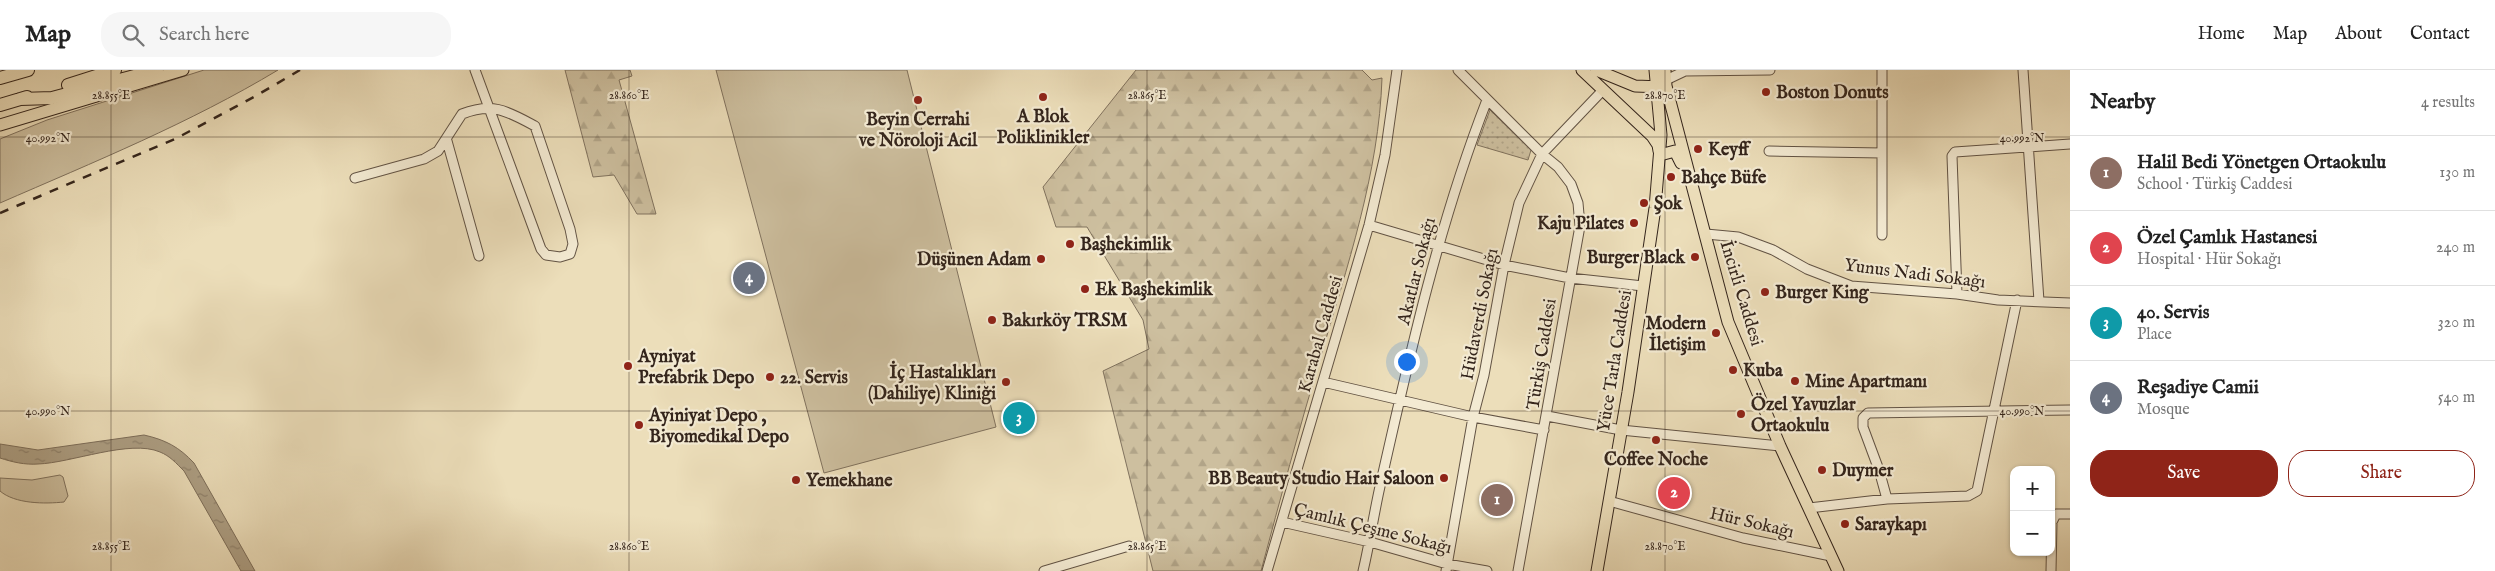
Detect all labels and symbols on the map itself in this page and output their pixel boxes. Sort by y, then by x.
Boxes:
place label: Boston Donuts [1776,82,1889,105]
marker: Boston Donuts [1760,86,1772,98]
text: 28.855°E [92,88,130,103]
text: 28.860°E [609,88,649,103]
text: 28.865°E [1127,88,1167,103]
text: 28.870°E [1644,88,1686,103]
marker: A Blok Poliklinikler [1037,91,1049,103]
marker: Beyin Cerrahi ve Nöroloji Acil [912,94,924,106]
place label: A Blok Poliklinikler [997,106,1090,150]
place label: Beyin Cerrahi ve Nöroloji Acil [858,109,978,153]
text: 40.992°N [26,131,71,146]
text: 40.992°N [2000,131,2045,146]
place label: Keyff [1708,139,1751,162]
marker: Keyff [1692,143,1704,155]
place label: Bahçe Büfe [1681,167,1767,190]
marker: Bahçe Büfe [1665,171,1677,183]
place label: Şok [1654,193,1684,216]
marker: Şok [1638,197,1650,209]
place label: Kaju Pilates [1537,213,1625,236]
street label: Akatlar Sokağı [1393,215,1442,328]
marker: Kaju Pilates [1628,217,1640,229]
place label: Başhekimlik [1080,234,1173,257]
street label: İncirli Caddesi [1714,237,1769,349]
marker: Başhekimlik [1064,238,1076,250]
street label: Hüdaverdi Sokağı [1456,246,1505,382]
place label: Burger Black [1587,247,1686,270]
place label: Düşünen Adam [917,249,1031,272]
marker: Burger Black [1689,251,1701,263]
marker: Düşünen Adam [1035,253,1047,265]
street label: Yunus Nadi Sokağı [1843,254,1987,295]
pin: 4 [733,259,765,297]
street label: Karabal Caddesi [1294,273,1349,396]
place label: Ek Başhekimlik [1095,279,1214,302]
place label: Burger King [1775,282,1870,305]
marker: Ek Başhekimlik [1079,283,1091,295]
marker: Burger King [1759,286,1771,298]
street label: Yüce Tarla Caddesi [1593,288,1638,434]
street label: Türkiş Caddesi [1522,297,1563,412]
place label: Bakırköy TRSM [1002,310,1127,333]
place label: Modern İletişim [1646,313,1706,357]
marker: Bakırköy TRSM [986,314,998,326]
marker: Modern İletişim [1710,327,1722,339]
place label: Ayniyat Prefabrik Depo [637,346,755,390]
your location [1394,349,1420,375]
marker: Ayniyat Prefabrik Depo [622,360,634,372]
place label: İç Hastalıkları (Dahiliye) Kliniği [868,360,996,406]
place label: Kuba [1743,360,1784,383]
marker: Kuba [1727,364,1739,376]
place label: 22. Servis [780,367,849,390]
marker: 22. Servis [764,371,776,383]
place label: Mine Apartmanı [1805,371,1927,394]
marker: Mine Apartmanı [1789,375,1801,387]
marker: İç Hastalıkları (Dahiliye) Kliniği [1000,376,1012,388]
place label: Özel Yavuzlar Ortaokulu [1751,392,1856,438]
pin: 3 [1003,399,1035,437]
text: 40.990°N [26,404,71,419]
text: 40.990°N [2000,404,2045,419]
place label: Ayiniyat Depo , Biyomedikal Depo [648,405,789,449]
marker: Özel Yavuzlar Ortaokulu [1735,408,1747,420]
marker: Ayiniyat Depo , Biyomedikal Depo [633,419,645,431]
marker: Coffee Noche [1650,434,1662,446]
place label: Coffee Noche [1604,449,1709,472]
place label: Duymer [1832,460,1894,483]
marker: Duymer [1816,464,1828,476]
place label: BB Beauty Studio Hair Saloon [1208,468,1434,491]
place label: Yemekhane [806,470,893,493]
marker: BB Beauty Studio Hair Saloon [1438,472,1450,484]
marker: Yemekhane [790,474,802,486]
pin: 2 [1658,474,1690,512]
pin: 1 [1481,481,1513,519]
street label: Çamlık Çeşme Sokağı [1291,499,1454,560]
street label: Hür Sokağı [1707,503,1796,544]
place label: Saraykapı [1855,514,1927,537]
marker: Saraykapı [1839,518,1851,530]
text: 28.855°E [92,539,130,554]
text: 28.860°E [609,539,649,554]
text: 28.865°E [1127,539,1167,554]
text: 28.870°E [1644,539,1686,554]

